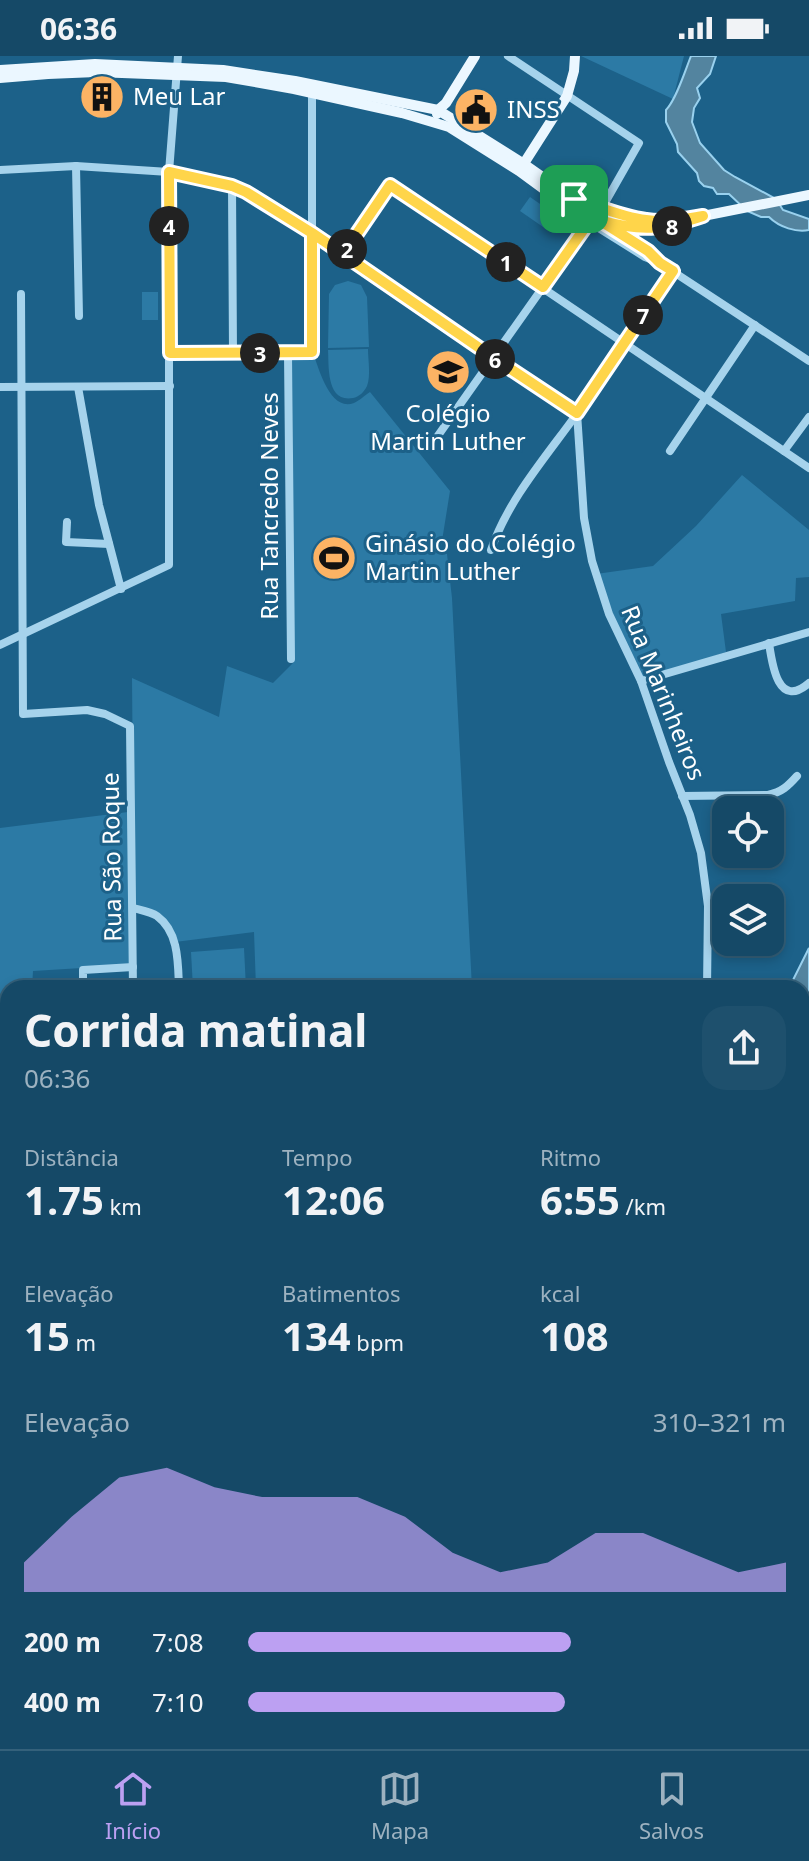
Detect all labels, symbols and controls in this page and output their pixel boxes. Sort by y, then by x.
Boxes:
text: 06:36 [40,8,117,49]
building icon: Meu Lar [78,73,126,121]
place label: Meu Lar [133,79,225,112]
public building icon: INSS [452,86,500,134]
place label: INSS [507,92,560,125]
pin [540,165,608,233]
icon: arrive [552,177,596,221]
pin: 4 [149,206,189,246]
pin: 8 [652,206,692,246]
text: 4 [163,211,175,241]
text: 8 [666,211,678,241]
pin: 2 [327,229,367,269]
text: 2 [341,234,353,264]
pin: 1 [486,242,526,282]
text: 1 [500,247,512,277]
pin: 7 [623,295,663,335]
text: 7 [637,300,649,330]
pin: 3 [240,333,280,373]
text: 3 [254,338,266,368]
pin: 6 [475,339,515,379]
text: 6 [489,344,501,374]
school or university icon: Colégio Martin Luther [424,348,472,396]
street label: Rua Tancredo Neves [252,392,285,620]
place label: Colégio Martin Luther [370,396,526,457]
place label: Ginásio do Colégio Martin Luther [365,526,576,587]
sports icon: Ginásio do Colégio Martin Luther [310,534,358,582]
street label: Rua Marinheiros [614,600,714,785]
street label: Rua São Roque [93,772,128,942]
map controls [712,796,784,956]
button: locate [712,796,784,868]
button: layers [712,884,784,956]
text: Corrida matinal [24,1000,367,1060]
button: share [702,1006,786,1090]
text: 06:36 [24,1060,90,1096]
text: Distância [24,1142,119,1172]
text: Tempo [282,1142,353,1172]
text: Ritmo [540,1142,601,1172]
text: 1.75 [24,1172,104,1227]
text: 12:06 [282,1172,385,1227]
text: 6:55 [540,1172,620,1227]
text: km [104,1191,142,1221]
text: /km [620,1191,666,1221]
text: Elevação [24,1278,114,1308]
text: Batimentos [282,1278,401,1308]
text: kcal [540,1278,580,1308]
text: 15 [24,1308,70,1363]
text: 134 [282,1308,351,1363]
text: 108 [540,1308,609,1363]
text: m [70,1327,96,1357]
text: bpm [351,1327,404,1357]
text: Elevação [24,1404,130,1440]
text: 310–321 m [653,1404,786,1440]
text: 200 m [24,1624,101,1660]
text: 7:08 [152,1624,204,1660]
text: 400 m [24,1684,101,1720]
text: 7:10 [152,1684,204,1720]
tab: Início [105,1767,161,1845]
tab: Mapa [371,1767,429,1845]
tab: Salvos [639,1767,704,1845]

